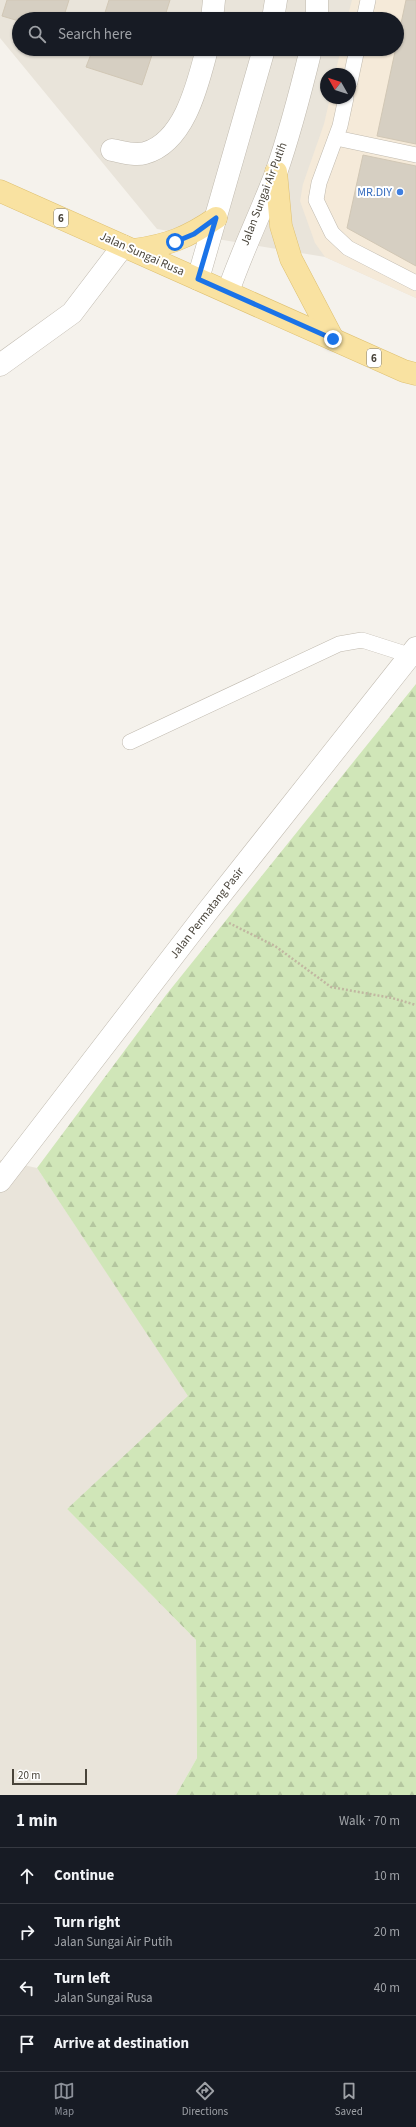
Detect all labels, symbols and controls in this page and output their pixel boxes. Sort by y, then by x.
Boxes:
search box [12,12,404,56]
icon: search [26,23,48,45]
text: Search here [58,24,132,45]
north arrow [320,68,356,104]
street label: Jalan Sungai Air Putih [236,140,292,248]
place label: MR.DIY [357,184,392,201]
marker: MR.DIY [395,187,405,197]
road number: 6 [54,209,68,227]
street label: Jalan Sungai Rusa [97,228,187,280]
route start [166,233,184,251]
route end [324,330,342,348]
road number: 6 [367,349,381,367]
street label: Jalan Permatang Pasir [166,863,249,962]
scale bar [12,1767,87,1786]
text: 20 m [18,1768,40,1783]
text: 1 min [16,1809,57,1833]
text: Walk · 70 m [339,1812,400,1830]
icon: ahead [16,1865,38,1887]
text: Continue [54,1865,114,1886]
text: 10 m [374,1867,400,1885]
text: Turn right [54,1912,120,1933]
icon: right [16,1921,38,1943]
text: 20 m [374,1923,400,1941]
text: Jalan Sungai Air Putih [54,1933,173,1951]
text: Turn left [54,1968,110,1989]
icon: left [16,1977,38,1999]
text: 40 m [374,1979,400,1997]
text: Jalan Sungai Rusa [54,1989,153,2007]
icon: arrive [16,2033,38,2055]
text: Arrive at destination [54,2033,189,2054]
tab: Map [53,2080,75,2119]
tab: Directions [182,2080,228,2119]
tab: Saved [335,2080,363,2119]

